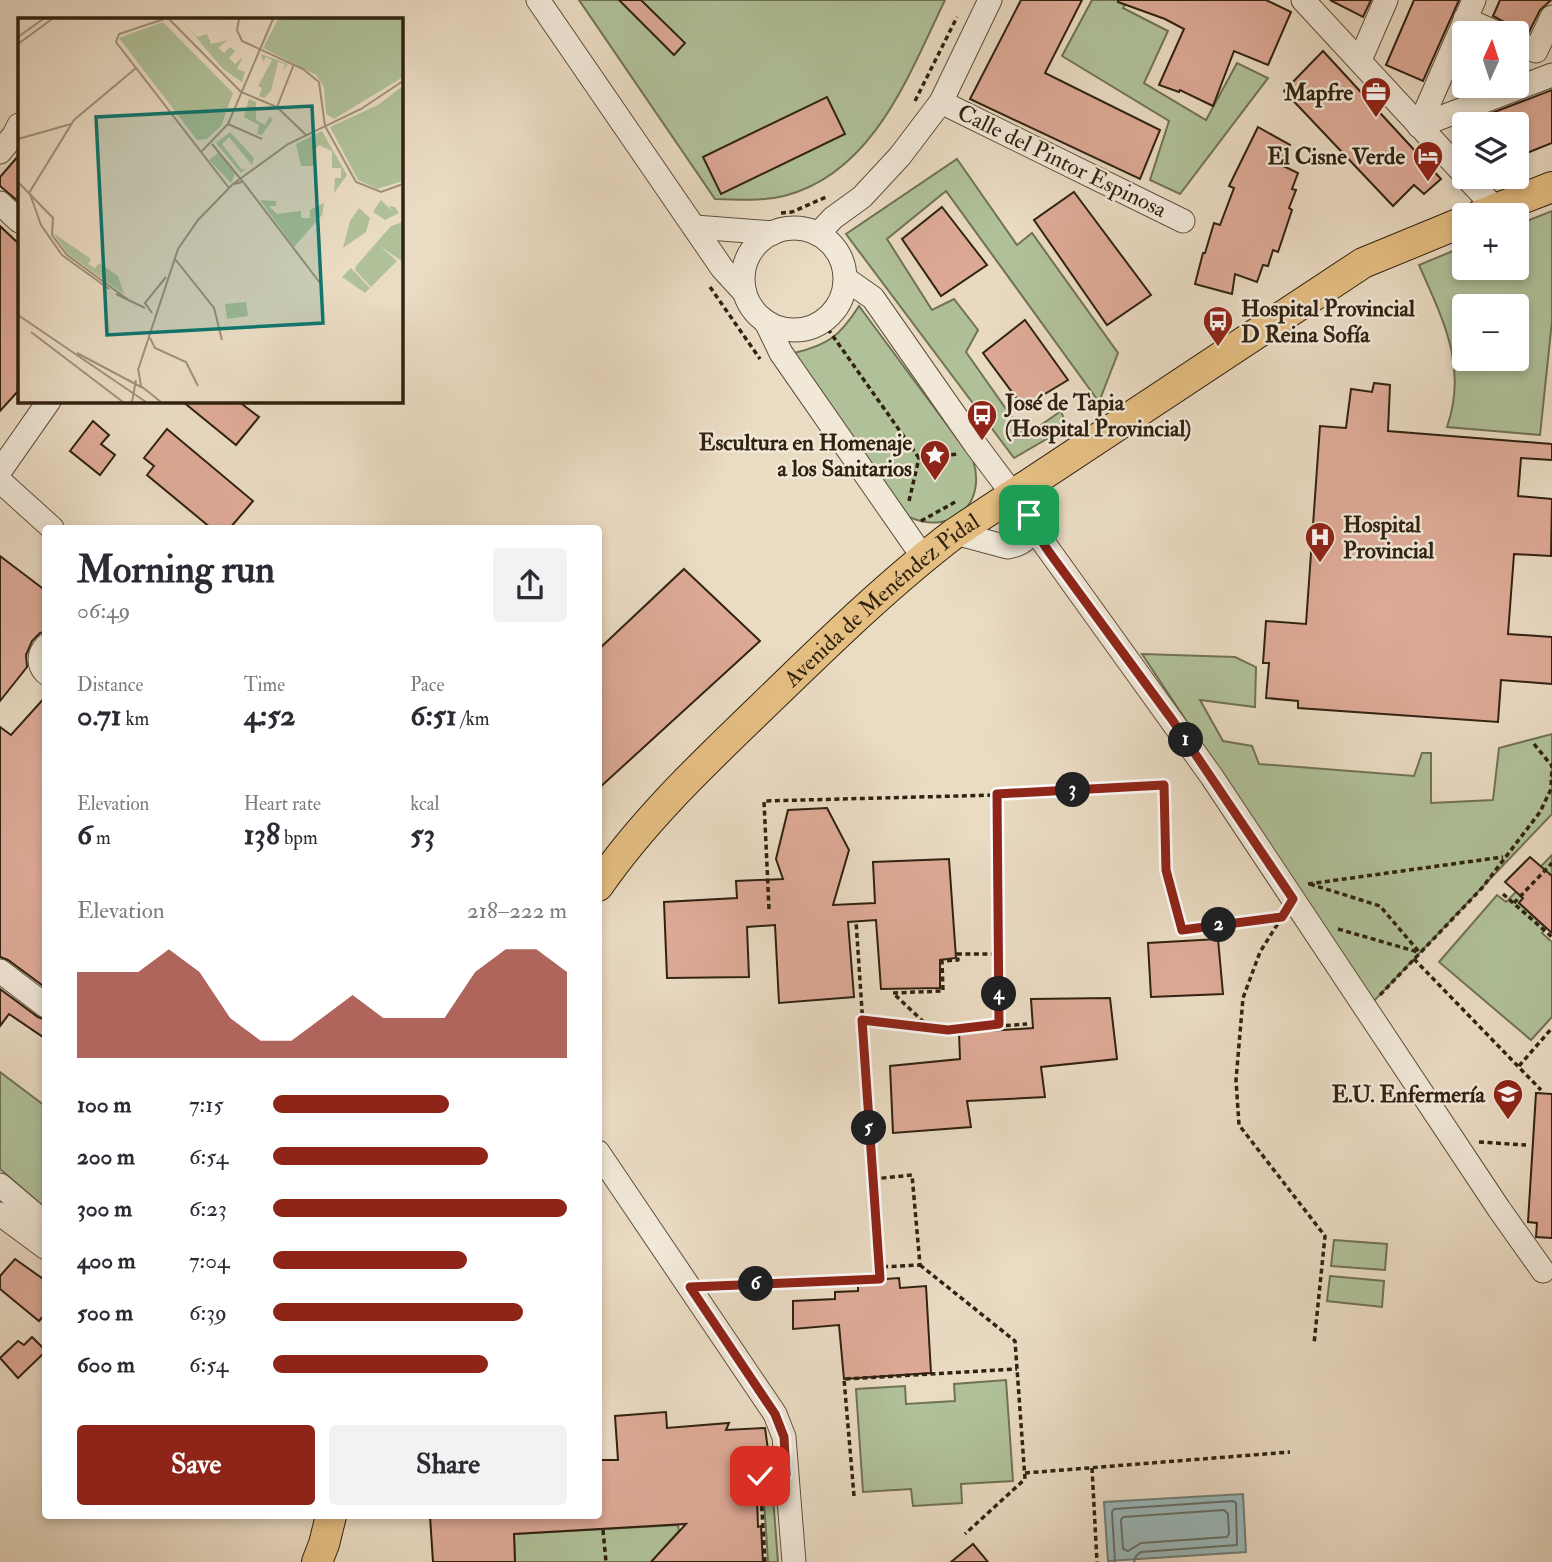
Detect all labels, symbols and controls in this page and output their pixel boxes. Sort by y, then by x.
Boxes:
inset map [18,18,402,402]
north arrow [1452,21,1530,98]
map controls [1452,21,1529,371]
office icon: Mapfre [1359,75,1393,119]
place label: Mapfre [1283,78,1353,108]
street label: Calle del Pintor Espinosa [952,98,1172,225]
button: layers [1452,112,1529,189]
hotel icon: El Cisne Verde [1411,139,1445,183]
place label: El Cisne Verde [1267,142,1405,171]
button: + [1452,203,1529,280]
place label: Hospital Provincial D Reina Sofía [1241,294,1416,349]
button: − [1452,294,1529,371]
bus stop icon: Hospital Provincial D Reina Sofía [1201,304,1235,348]
place label: José de Tapia (Hospital Provincial) [1004,388,1191,444]
bus stop icon: José de Tapia (Hospital Provincial) [965,398,999,442]
place label: Escultura en Homenaje a los Sanitarios [699,428,912,483]
place icon: Escultura en Homenaje a los Sanitarios [918,438,952,482]
pin [999,485,1059,545]
icon: arrive [1010,496,1048,534]
street label: Avenida de Menéndez Pidal [777,506,985,693]
place label: Hospital Provincial [1343,510,1435,565]
hospital icon: Hospital Provincial [1303,520,1337,564]
text: Morning run [77,546,275,594]
button: share [493,548,567,622]
text: 06:49 [77,596,130,625]
text: Distance [77,673,143,697]
text: Time [244,673,285,697]
text: Pace [410,673,444,697]
text: 0.71 [77,697,122,734]
text: 4:52 [244,697,296,734]
text: 6:51 [410,697,457,734]
text: km [122,707,149,731]
text: /km [457,707,489,731]
pin: 1 [1168,722,1204,758]
text: 1 [1182,727,1189,751]
pin: 3 [1056,772,1090,808]
text: 3 [1069,777,1076,801]
text: Elevation [77,792,149,816]
text: Heart rate [244,792,321,816]
text: kcal [410,792,439,816]
text: 6 [77,816,92,853]
text: 138 [244,816,280,853]
text: 53 [410,816,435,853]
text: m [92,826,111,850]
text: bpm [280,826,318,850]
text: Elevation [77,896,165,925]
text: 218–222 m [467,896,567,925]
pin: 2 [1202,908,1236,942]
text: 2 [1214,912,1223,936]
pin: 4 [982,976,1016,1012]
text: 4 [993,981,1004,1005]
school or university icon: E.U. Enfermería [1491,1077,1525,1121]
place label: E.U. Enfermería [1332,1080,1487,1109]
text: 100 m [77,1090,131,1119]
text: 7:15 [189,1090,224,1119]
pin: 5 [852,1110,886,1146]
text: 5 [864,1115,873,1139]
text: 200 m [77,1142,135,1171]
text: 6:54 [189,1142,228,1171]
text: 300 m [77,1194,132,1223]
text: 6:23 [189,1194,227,1223]
text: 400 m [77,1246,136,1275]
text: 7:04 [189,1246,229,1275]
pin: 6 [738,1266,774,1302]
text: 6 [751,1271,760,1295]
text: 500 m [77,1298,133,1327]
text: 6:39 [189,1298,227,1327]
text: 600 m [77,1350,135,1379]
text: 6:54 [189,1350,228,1379]
button: Save [77,1425,315,1505]
button: Share [329,1425,567,1505]
pin [730,1446,790,1506]
icon: check [741,1457,779,1495]

